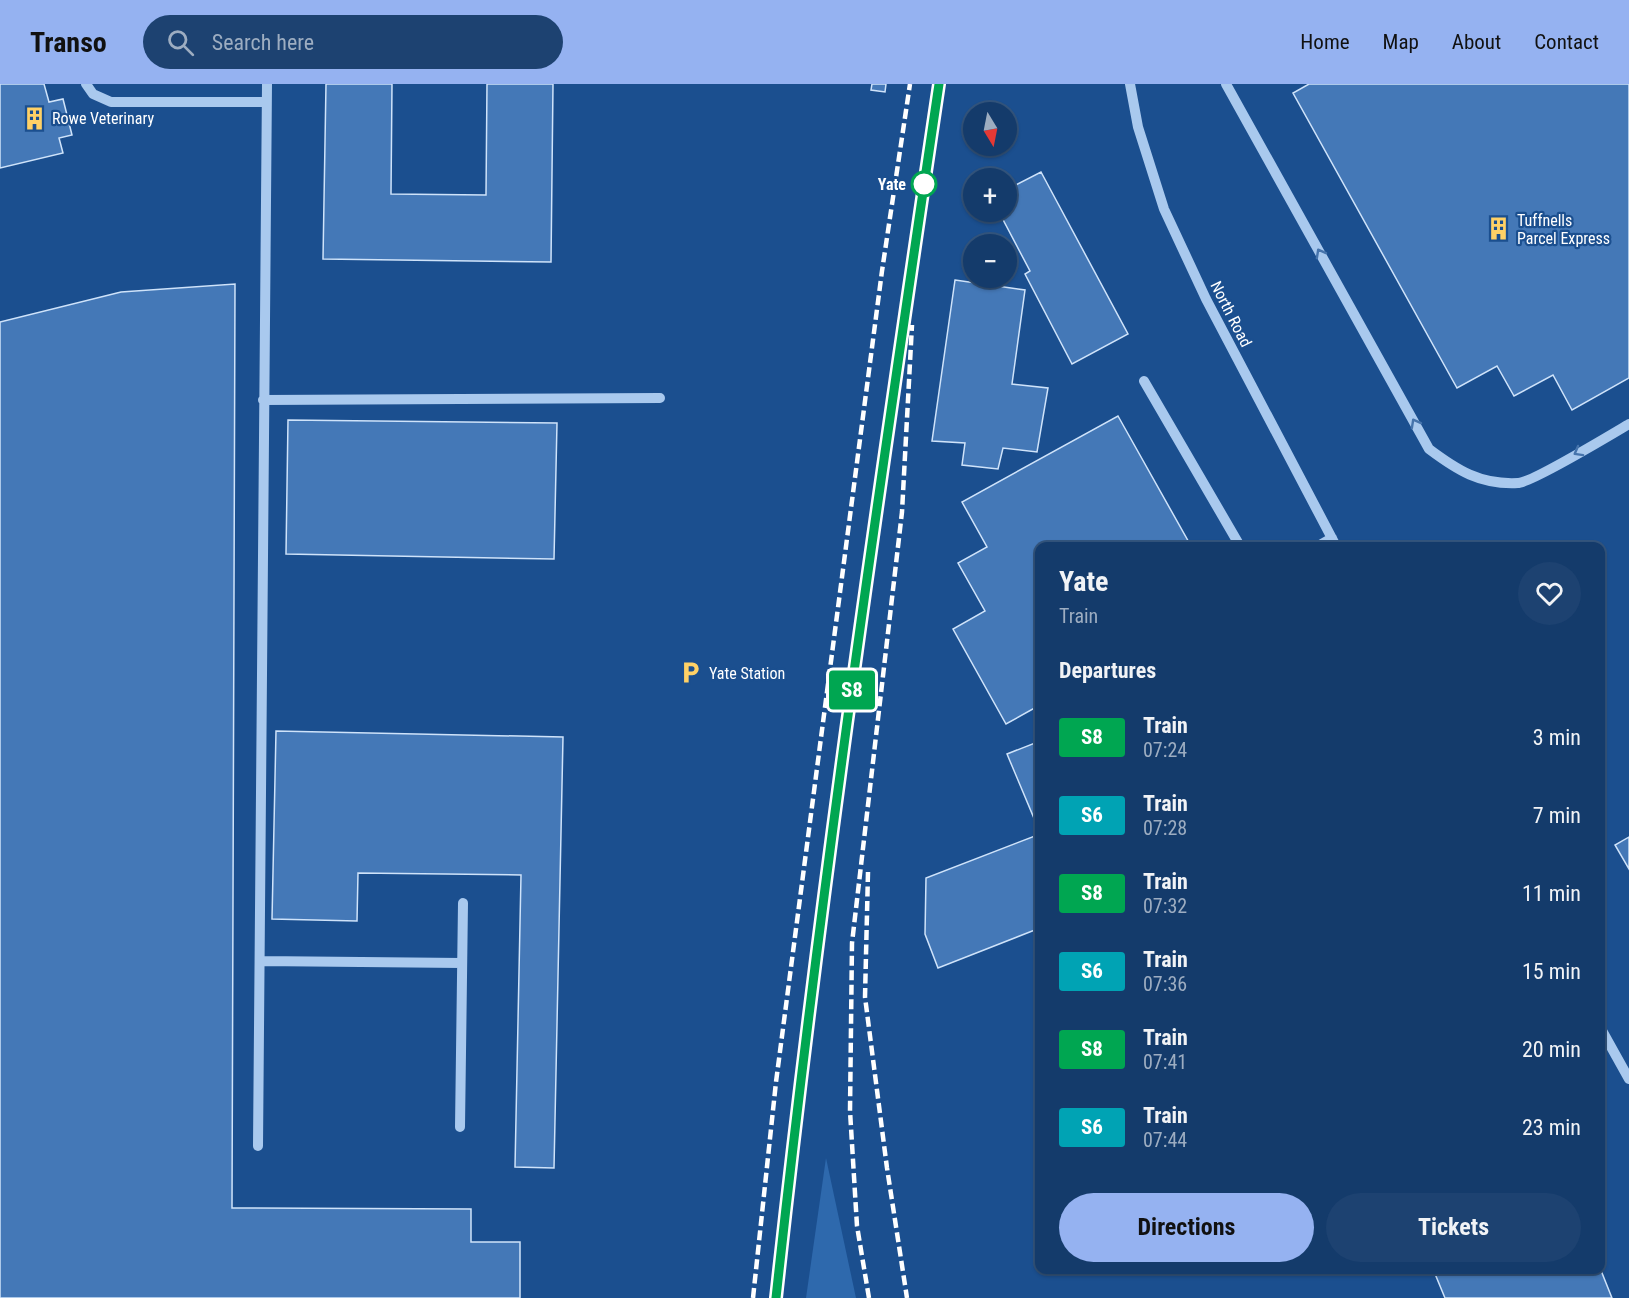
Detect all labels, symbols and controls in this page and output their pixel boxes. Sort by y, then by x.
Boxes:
search box [143,15,563,69]
text: Transo [30,26,107,59]
icon: search [164,26,197,59]
text: Search here [212,30,314,55]
text: Home [1300,30,1350,54]
text: Map [1383,30,1419,54]
text: About [1452,30,1501,54]
text: Contact [1534,30,1599,54]
north arrow [963,102,1017,156]
map controls [963,102,1017,288]
building icon: Rowe Veterinary [21,105,47,131]
place label: Rowe Veterinary [52,109,154,128]
button: + [963,168,1017,222]
marker: Yate [911,171,937,197]
place label: Yate [878,175,906,194]
place label: Tuffnells Parcel Express [1517,211,1610,248]
building icon: Tuffnells Parcel Express [1486,216,1512,242]
button: − [963,234,1017,288]
one-way arrow [1316,249,1327,259]
street label: North Road [1206,278,1256,350]
one-way arrow [1411,419,1422,429]
one-way arrow [1573,445,1584,456]
button: heart [1518,562,1581,625]
text: Yate [1059,565,1109,598]
text: Train [1059,604,1098,628]
text: Departures [1059,658,1156,683]
parking icon: Yate Station [678,660,704,686]
place label: Yate Station [709,664,785,683]
line badge: S8 [825,670,879,710]
text: S8 [841,678,863,702]
text: Train [1143,713,1188,738]
text: S8 [1081,725,1103,749]
text: 3 min [1533,725,1581,750]
text: 07:24 [1143,738,1187,762]
text: Train [1143,791,1188,816]
text: S6 [1081,803,1103,827]
text: 7 min [1533,803,1581,828]
text: 07:28 [1143,816,1187,840]
text: Train [1143,869,1188,894]
text: S8 [1081,881,1103,905]
text: 11 min [1522,881,1581,906]
text: 07:32 [1143,894,1187,918]
text: Train [1143,947,1188,972]
text: S6 [1081,959,1103,983]
text: 15 min [1522,959,1581,984]
text: 07:36 [1143,972,1187,996]
text: Train [1143,1025,1188,1050]
text: S8 [1081,1037,1103,1061]
text: 20 min [1522,1037,1581,1062]
text: 07:41 [1143,1050,1187,1074]
text: Train [1143,1103,1188,1128]
text: S6 [1081,1115,1103,1139]
text: 23 min [1522,1115,1581,1140]
text: 07:44 [1143,1128,1187,1152]
button: Directions [1059,1193,1314,1262]
button: Tickets [1326,1193,1581,1262]

